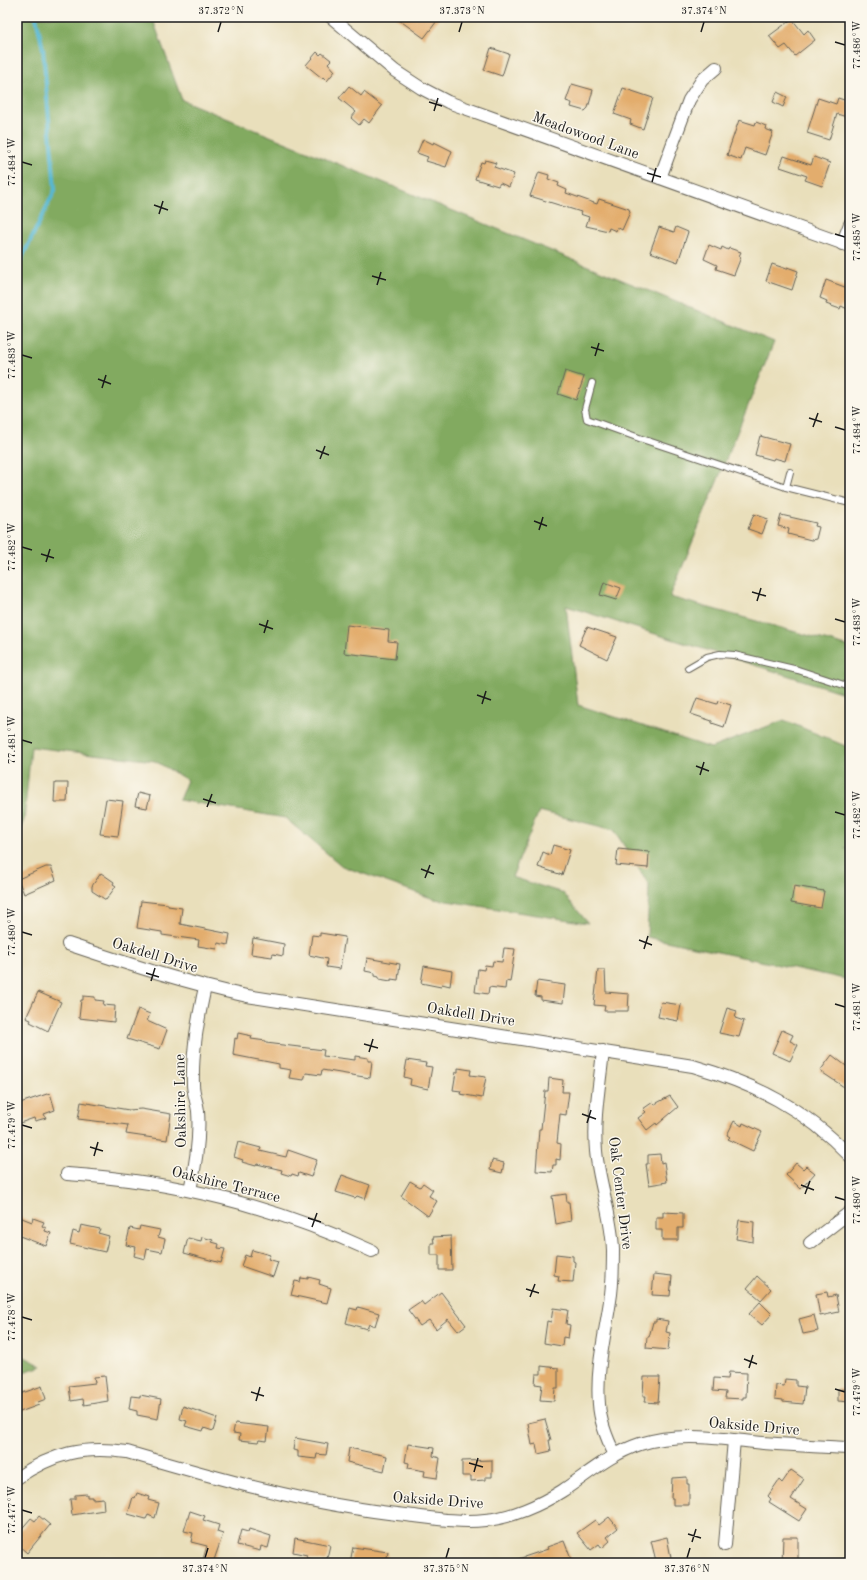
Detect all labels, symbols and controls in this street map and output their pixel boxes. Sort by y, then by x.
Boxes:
text: 37.372°N [198,6,244,16]
text: 37.373°N [439,6,485,16]
text: 37.374°N [681,6,727,16]
text: 77.486°W [852,21,862,69]
street label: Meadowood Lane [530,110,641,163]
text: 77.484°W [7,138,17,186]
text: 77.485°W [852,213,862,261]
text: 77.483°W [7,331,17,379]
text: 77.484°W [852,406,862,454]
text: 77.482°W [7,523,17,571]
text: 77.483°W [852,598,862,646]
text: 77.481°W [7,716,17,764]
text: 77.482°W [852,791,862,839]
text: 77.480°W [7,908,17,956]
street label: Oakdell Drive [110,936,199,977]
text: 77.481°W [852,983,862,1031]
street label: Oakdell Drive [426,1001,516,1030]
street label: Oakshire Lane [173,1054,190,1148]
text: 77.479°W [7,1101,17,1149]
street label: Oak Center Drive [605,1136,634,1251]
street label: Oakshire Terrace [170,1165,282,1206]
text: 77.480°W [852,1176,862,1224]
text: 77.478°W [7,1293,17,1341]
text: 77.479°W [852,1368,862,1416]
street label: Oakside Drive [708,1416,800,1439]
text: 77.477°W [7,1486,17,1534]
street label: Oakside Drive [392,1491,484,1512]
text: 37.374°N [182,1564,228,1574]
text: 37.375°N [423,1564,469,1574]
text: 37.376°N [664,1564,710,1574]

